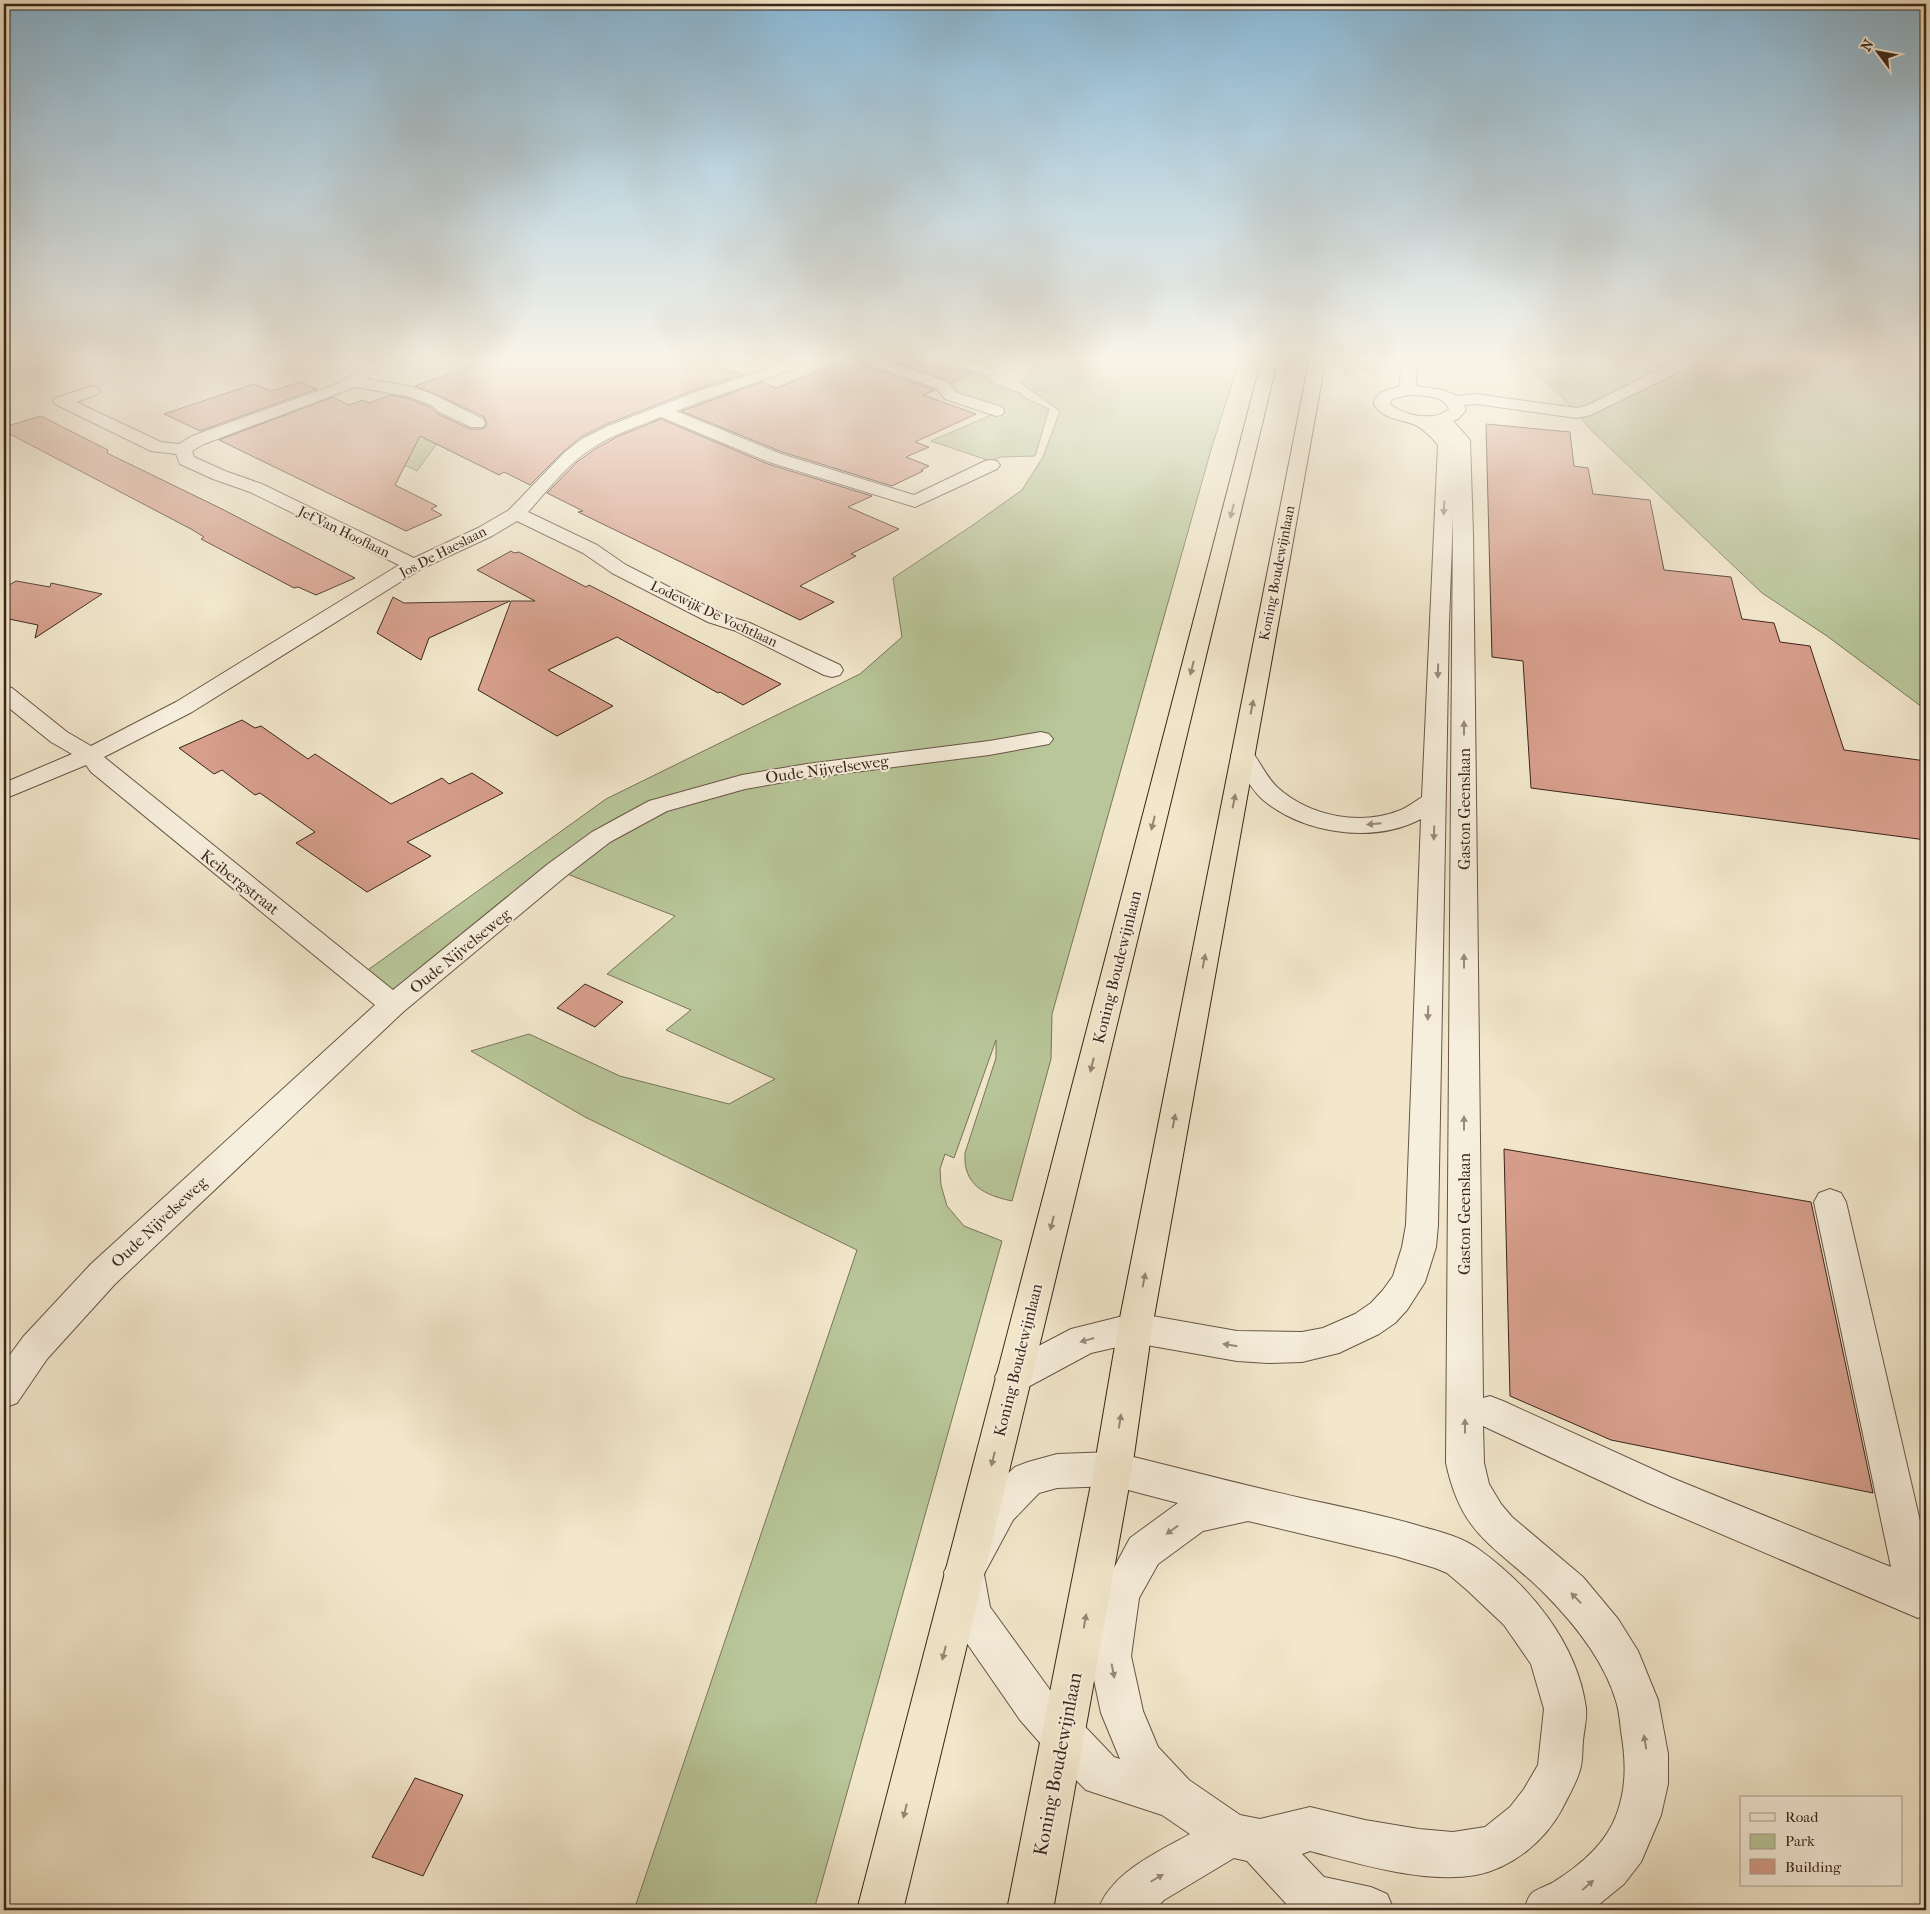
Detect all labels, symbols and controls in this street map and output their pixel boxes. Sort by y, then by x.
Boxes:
north arrow [1852,28,1902,78]
text: N [1857,36,1878,54]
one-way arrow [1439,501,1447,517]
street label: Jef Van Hooflaan [295,502,392,561]
one-way arrow [1228,503,1236,518]
street label: Koning Boudewijnlaan [1256,504,1298,642]
street label: Jos De Haeslaan [396,523,489,582]
street label: Lodewijk De Vochtlaan [648,577,780,651]
one-way arrow [1188,661,1196,676]
one-way arrow [1433,663,1441,679]
one-way arrow [1249,699,1257,715]
one-way arrow [1460,720,1468,736]
street label: Gaston Geenslaan [1455,747,1474,870]
street label: Oude Nijvelseweg [764,751,890,787]
one-way arrow [1231,793,1239,809]
one-way arrow [1149,816,1157,831]
one-way arrow [1365,820,1381,828]
one-way arrow [1429,825,1437,841]
street label: Keibergstraat [197,845,283,919]
street label: Koning Boudewijnlaan [1089,888,1145,1045]
street label: Oude Nijvelseweg [406,904,515,997]
one-way arrow [1460,952,1468,968]
one-way arrow [1201,953,1209,969]
one-way arrow [1424,1005,1432,1021]
one-way arrow [1088,1058,1096,1073]
one-way arrow [1170,1113,1178,1128]
one-way arrow [1460,1115,1468,1131]
street label: Gaston Geenslaan [1455,1152,1474,1275]
street label: Oude Nijvelseweg [107,1172,211,1271]
one-way arrow [1048,1215,1056,1230]
one-way arrow [1140,1272,1148,1288]
street label: Koning Boudewijnlaan [990,1281,1046,1438]
one-way arrow [1080,1336,1095,1344]
one-way arrow [1221,1340,1237,1348]
one-way arrow [1117,1413,1125,1429]
one-way arrow [1461,1417,1469,1433]
one-way arrow [989,1451,997,1466]
one-way arrow [1165,1525,1178,1535]
one-way arrow [1570,1592,1582,1604]
one-way arrow [1082,1612,1090,1628]
one-way arrow [940,1646,948,1661]
one-way arrow [1110,1664,1118,1680]
street label: Koning Boudewijnlaan [1029,1670,1087,1858]
one-way arrow [1640,1733,1648,1749]
legend [1740,1796,1902,1886]
one-way arrow [900,1803,908,1818]
text: Road [1785,1808,1819,1826]
text: Park [1785,1832,1815,1850]
text: Building [1785,1858,1842,1876]
one-way arrow [1150,1874,1164,1883]
one-way arrow [1582,1879,1595,1890]

